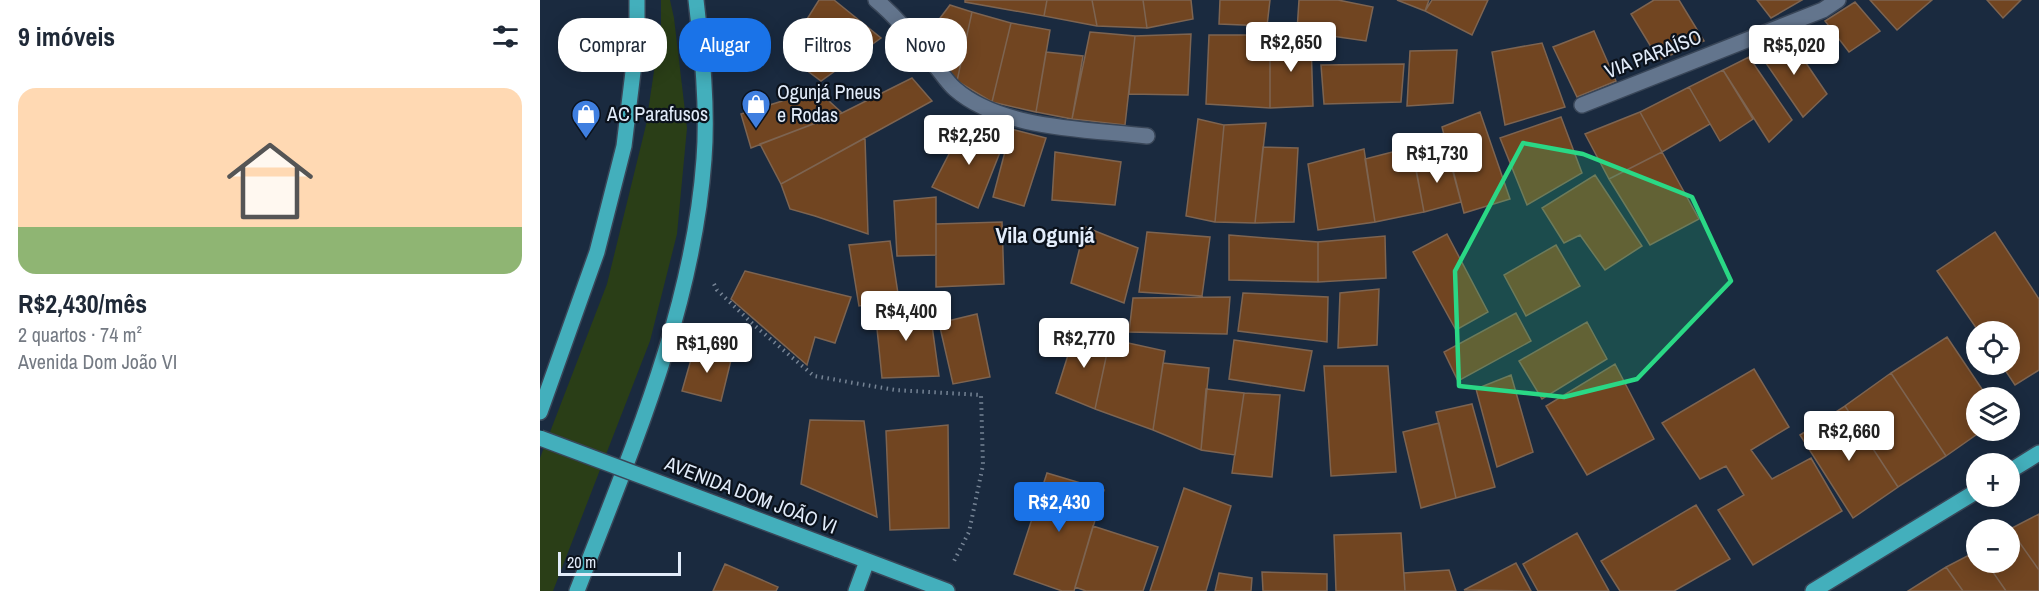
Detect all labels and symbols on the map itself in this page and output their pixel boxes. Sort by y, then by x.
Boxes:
pin: R$2,650 [1236,22,1346,73]
street label: VIA PARAÍSO [1600,23,1705,84]
pin: R$5,020 [1739,25,1849,76]
place label: Ogunjá Pneus e Rodas [777,78,881,128]
shop icon: Ogunjá Pneus e Rodas [740,88,772,130]
shop icon: AC Parafusos [570,98,602,140]
place label: AC Parafusos [606,100,708,127]
pin: R$2,250 [914,115,1024,166]
pin: R$1,730 [1382,133,1492,184]
district label: Vila Ogunjá [996,220,1094,250]
pin: R$4,400 [851,291,961,342]
pin: R$2,770 [1029,318,1139,369]
pin: R$1,690 [652,323,762,374]
pin: R$2,660 [1794,411,1904,462]
street label: AVENIDA DOM JOÃO VI [660,449,841,540]
pin: R$2,430 [1004,482,1114,533]
scale bar [558,549,681,576]

